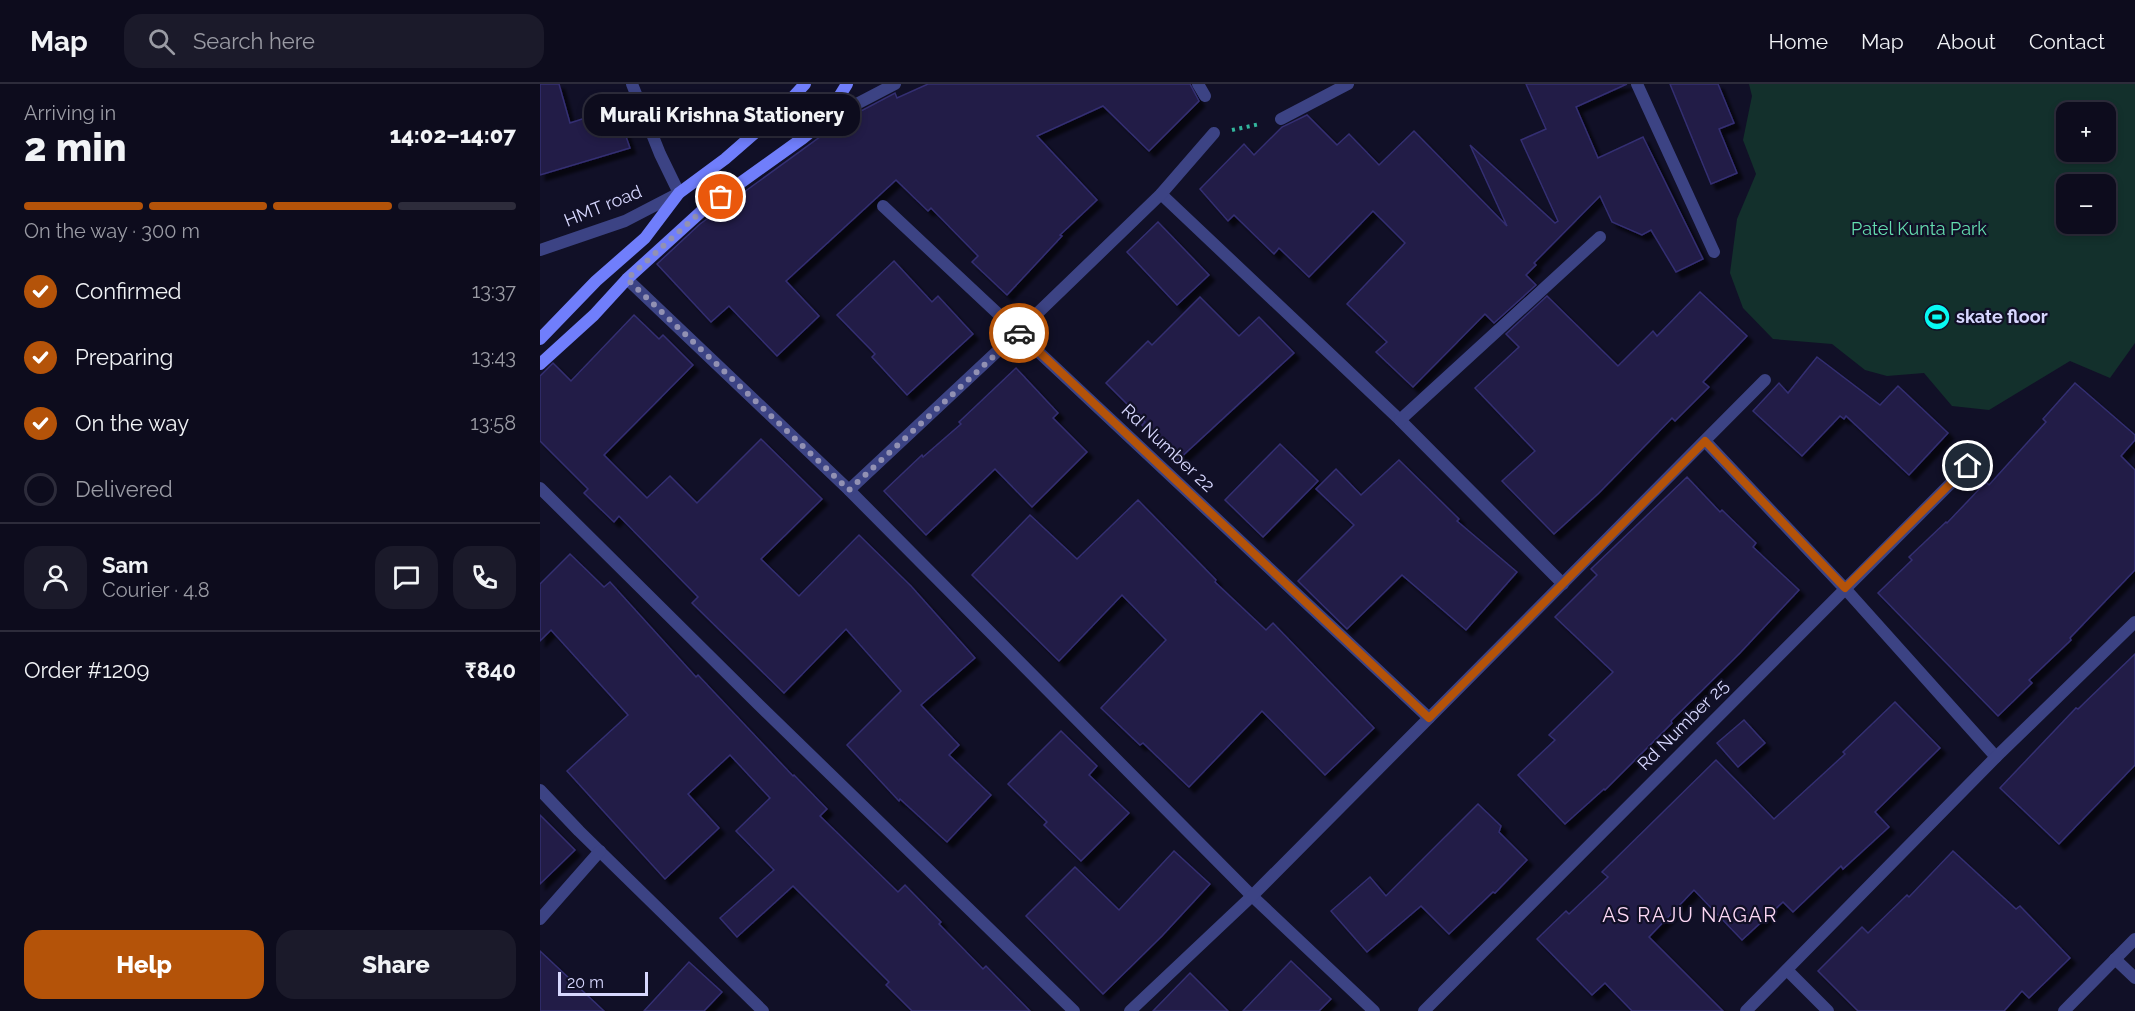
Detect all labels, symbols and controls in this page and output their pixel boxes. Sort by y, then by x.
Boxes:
search box [124,14,544,68]
text: Map [30,25,88,58]
icon: search [145,25,178,58]
text: Search here [193,28,315,54]
text: Home [1769,29,1828,54]
text: Map [1861,29,1904,54]
text: About [1937,29,1996,54]
text: Contact [2029,29,2105,54]
callout: Murali Krishna Stationery [583,95,859,137]
text: Arriving in [24,101,116,125]
map controls [2056,102,2116,234]
button: + [2056,102,2116,162]
text: Murali Krishna Stationery [600,103,844,127]
text: 14:02–14:07 [390,122,516,148]
text: 2 min [24,124,127,170]
pin [695,171,746,222]
button: − [2056,174,2116,234]
street label: HMT road [561,180,645,231]
icon: bag [704,180,737,213]
park label: Patel Kunta Park [1851,218,1987,239]
text: On the way · 300 m [24,219,200,243]
icon: check [24,275,57,308]
text: Confirmed [75,278,182,304]
text: 13:37 [472,279,516,303]
sports icon: skate floor [1922,302,1952,332]
courier [989,303,1049,363]
place label: skate floor [1956,306,2048,327]
icon: car [1003,317,1036,350]
icon: check [24,341,57,374]
text: Preparing [75,344,173,370]
text: 13:43 [471,345,516,369]
street label: Rd Number 22 [1118,399,1219,496]
icon: check [24,407,57,440]
text: On the way [75,410,189,436]
text: 13:58 [470,411,516,435]
pin [1942,440,1993,491]
icon: home [1951,449,1984,482]
text: Delivered [75,476,173,502]
button: person [24,546,87,609]
button: chat [375,546,438,609]
button: phone [453,546,516,609]
text: Sam [102,552,149,578]
text: Courier · 4.8 [102,578,210,602]
text: Order #1209 [24,657,149,683]
text: ₹840 [465,657,516,683]
street label: Rd Number 25 [1633,675,1733,774]
district label: AS RAJU NAGAR [1602,903,1778,927]
button: Help [24,930,264,999]
button: Share [276,930,516,999]
scale bar [558,969,648,996]
text: 20 m [567,973,604,992]

